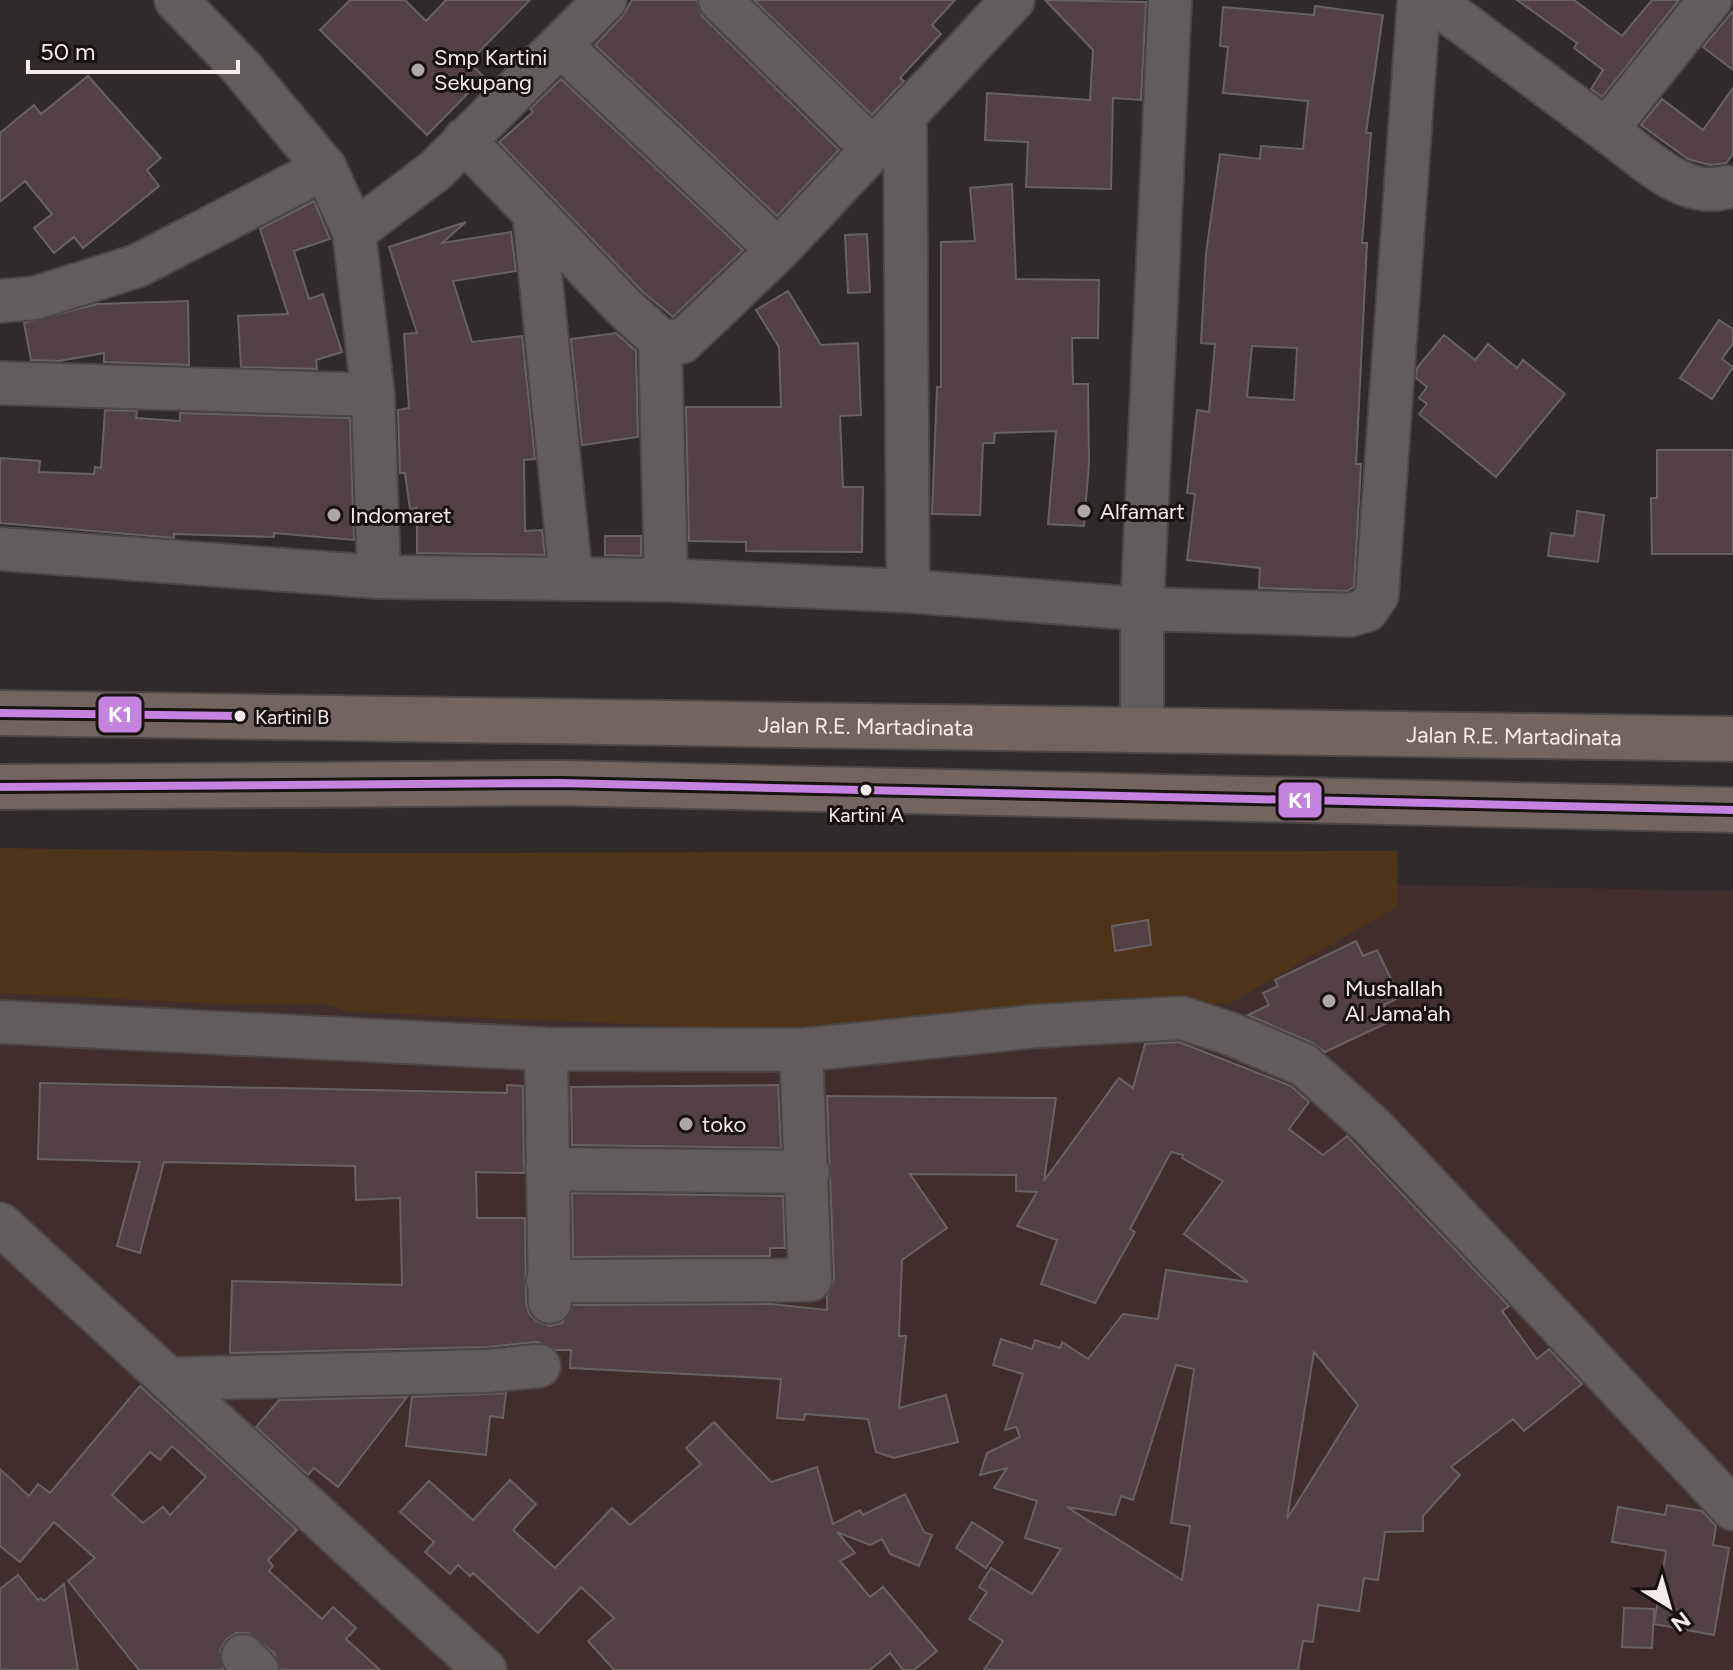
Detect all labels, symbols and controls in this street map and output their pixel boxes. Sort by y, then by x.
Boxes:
scale bar [28,24,238,74]
text: 50 m [40,37,96,66]
place label: Smp Kartini Sekupang [434,44,547,96]
marker: Smp Kartini Sekupang [409,61,427,79]
place label: Alfamart [1100,498,1185,525]
place label: Indomaret [350,502,452,529]
marker: Alfamart [1075,502,1093,520]
marker: Indomaret [325,506,343,524]
line badge: K1 [97,695,143,734]
text: K1 [108,701,132,728]
place label: Kartini B [255,705,329,729]
marker: Kartini B [232,708,248,724]
street label: Jalan R.E. Martadinata [758,711,974,742]
street label: Jalan R.E. Martadinata [1406,721,1622,751]
line badge: K1 [1277,781,1323,819]
marker: Kartini A [858,782,874,798]
text: K1 [1288,787,1312,814]
place label: Kartini A [828,803,904,827]
place label: Mushallah Al Jama'ah [1345,975,1451,1027]
marker: Mushallah Al Jama'ah [1320,992,1338,1010]
place label: toko [702,1111,746,1138]
marker: toko [677,1115,695,1133]
north arrow [1629,1566,1709,1646]
text: N [1666,1606,1696,1637]

